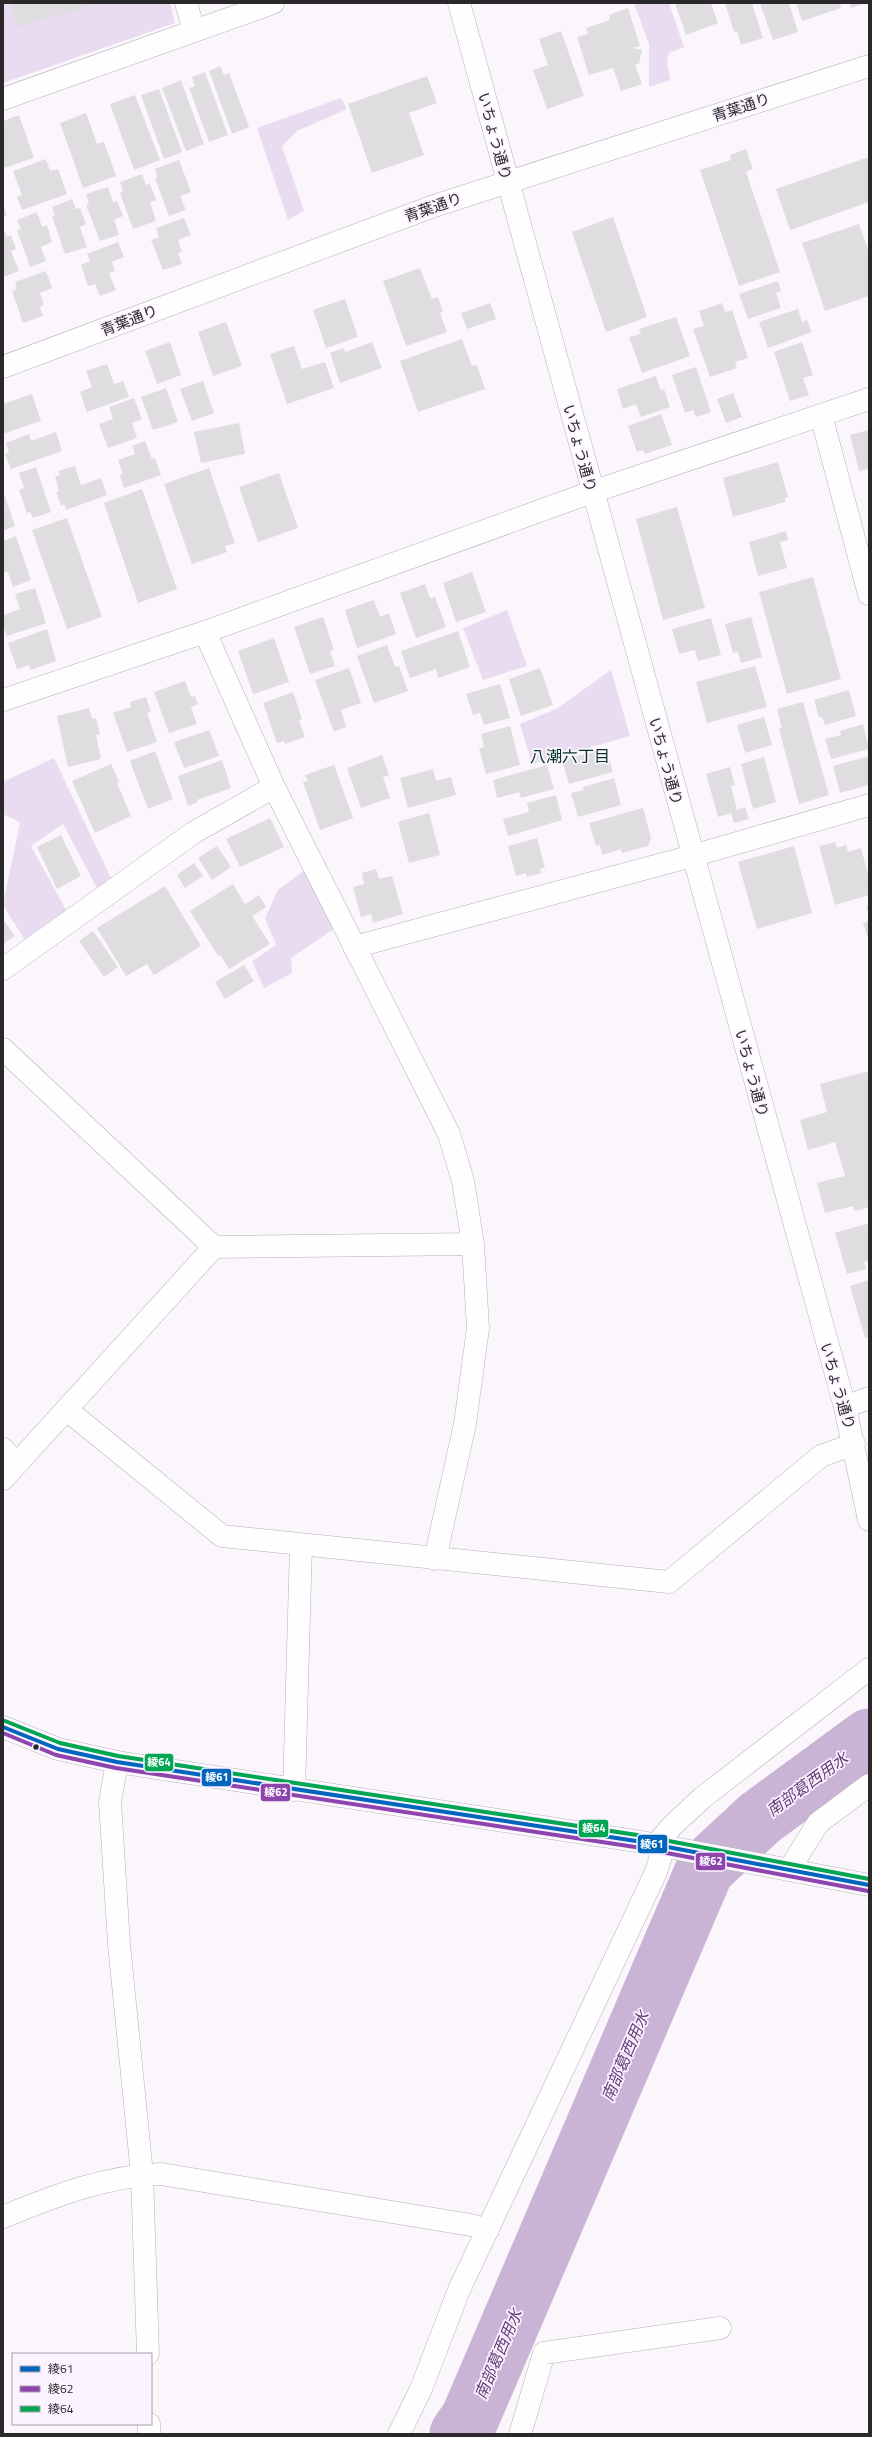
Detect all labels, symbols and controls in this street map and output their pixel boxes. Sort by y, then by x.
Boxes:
street label: 青葉通り [709,87,773,127]
street label: いちょう通り [472,90,518,182]
street label: 青葉通り [401,186,465,228]
street label: 青葉通り [97,299,161,341]
street label: いちょう通り [557,402,603,494]
street label: いちょう通り [643,715,689,807]
district label: 八潮六丁目 [530,744,610,768]
street label: いちょう通り [729,1027,775,1119]
street label: いちょう通り [815,1340,861,1432]
unlabelled marker [31,1742,41,1752]
water label: 南部葛西用水 [761,1745,854,1822]
line badge: 綾64 [144,1753,174,1772]
text: 綾64 [147,1754,171,1770]
line badge: 綾61 [201,1768,232,1787]
text: 綾61 [205,1769,229,1785]
line badge: 綾62 [260,1783,291,1802]
text: 綾62 [264,1784,288,1800]
line badge: 綾64 [578,1819,609,1838]
text: 綾64 [582,1820,606,1836]
line badge: 綾61 [637,1834,668,1854]
text: 綾61 [640,1836,664,1852]
line badge: 綾62 [695,1852,726,1871]
text: 綾62 [699,1853,723,1869]
water label: 南部葛西用水 [595,2005,656,2105]
water label: 南部葛西用水 [468,2303,529,2403]
legend [12,2353,152,2425]
text: 綾61 [48,2359,73,2378]
text: 綾62 [48,2379,73,2398]
text: 綾64 [48,2399,74,2418]

